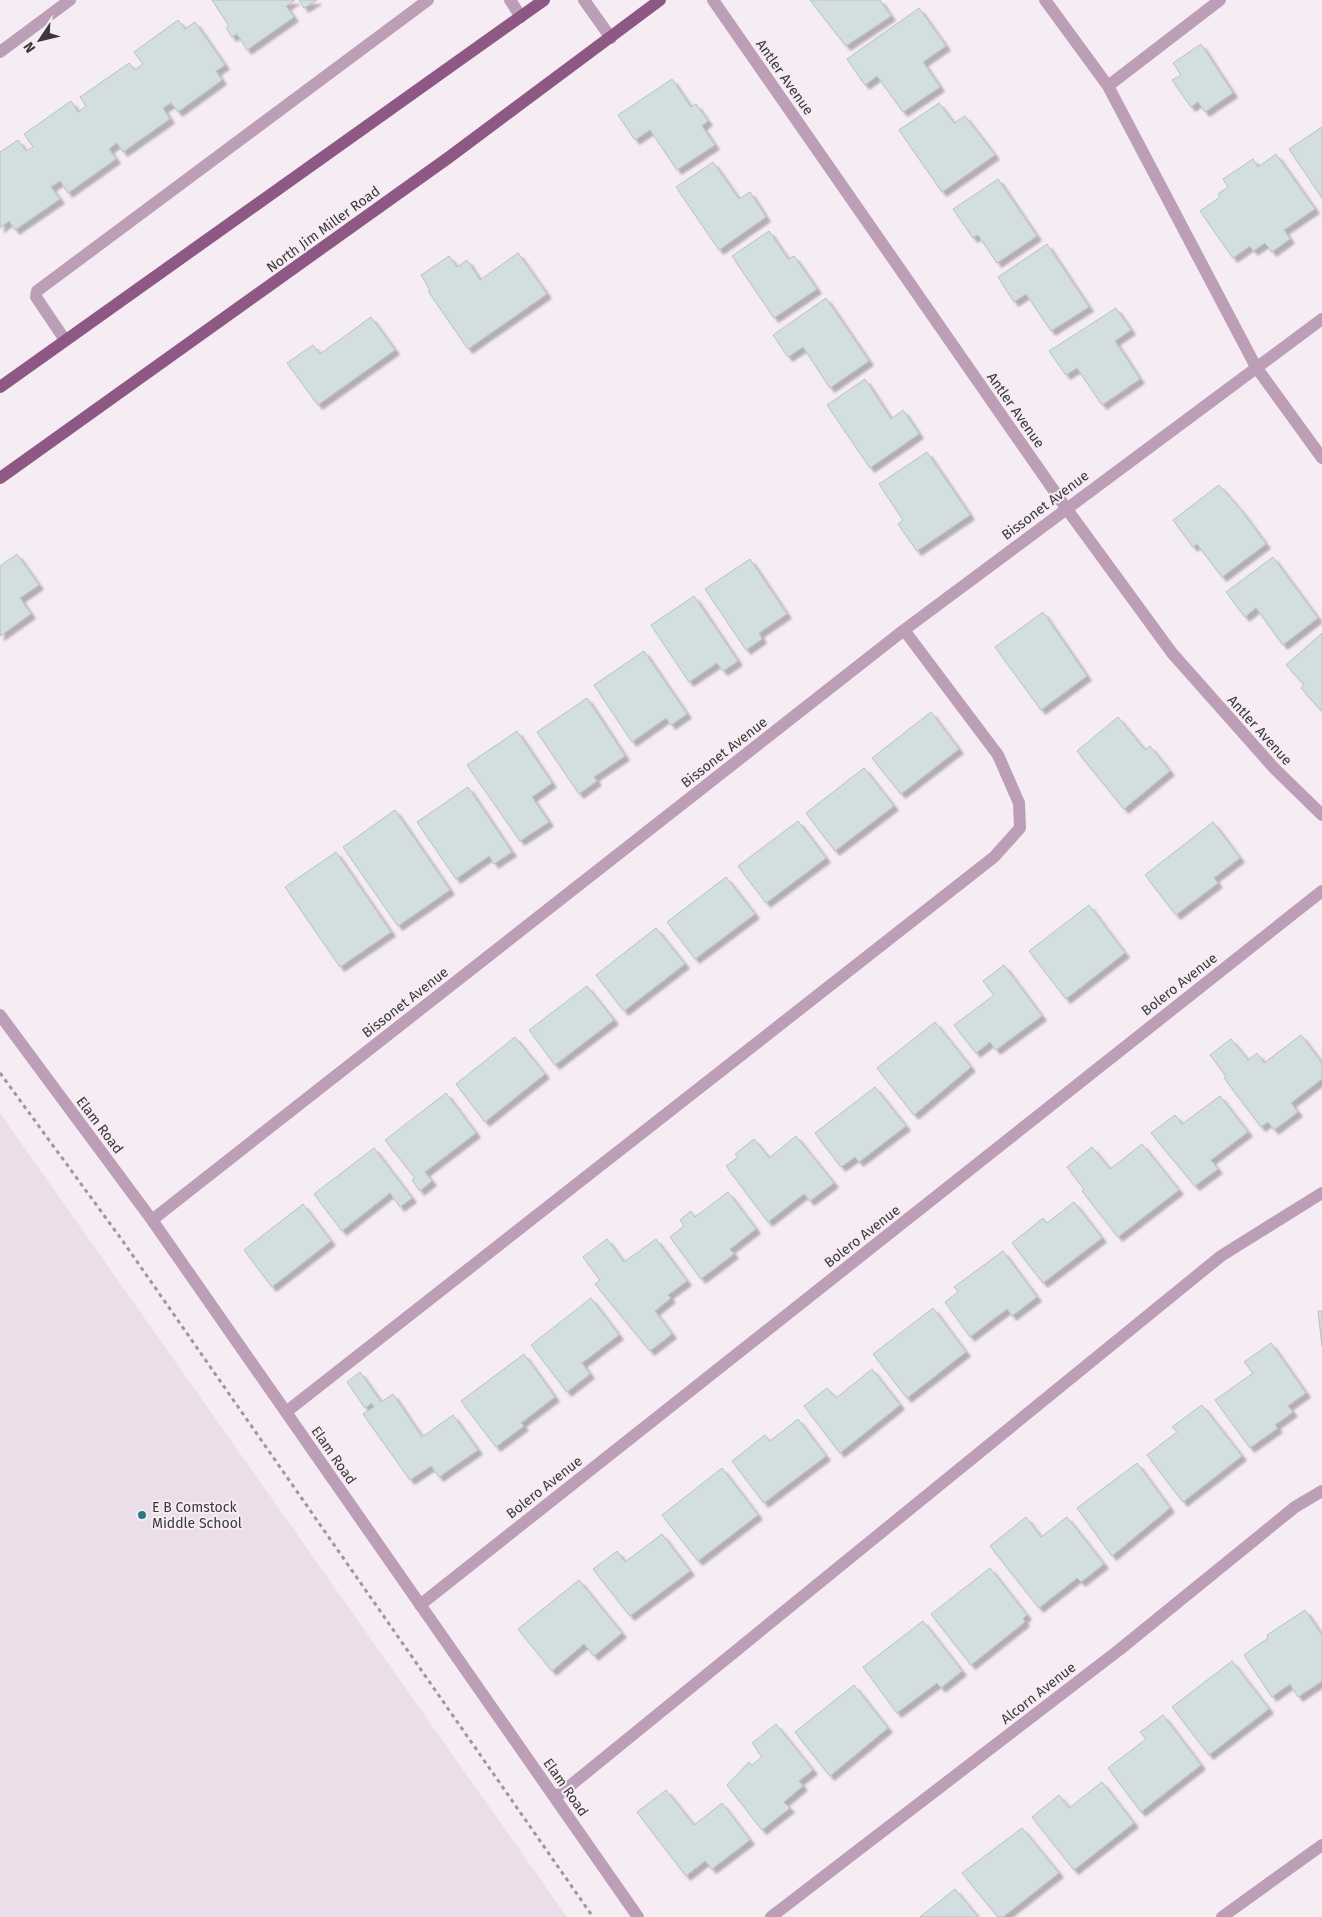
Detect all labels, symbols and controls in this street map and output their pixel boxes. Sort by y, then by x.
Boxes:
north arrow [15,15,65,65]
street label: Antler Avenue [752,36,817,118]
text: N [20,38,39,56]
street label: North Jim Miller Road [263,183,383,276]
street label: Antler Avenue [983,369,1048,451]
street label: Bissonet Avenue [998,467,1092,544]
street label: Antler Avenue [1224,692,1296,769]
street label: Bissonet Avenue [678,713,771,791]
street label: Bolero Avenue [1138,949,1221,1019]
street label: Bissonet Avenue [359,963,452,1041]
street label: Elam Road [73,1093,127,1157]
street label: Bolero Avenue [821,1201,904,1271]
street label: Elam Road [307,1423,360,1488]
street label: Bolero Avenue [503,1452,586,1522]
place label: E B Comstock Middle School [152,1499,242,1532]
marker: E B Comstock Middle School [136,1509,148,1521]
street label: Alcorn Avenue [997,1659,1079,1728]
street label: Elam Road [539,1755,592,1820]

